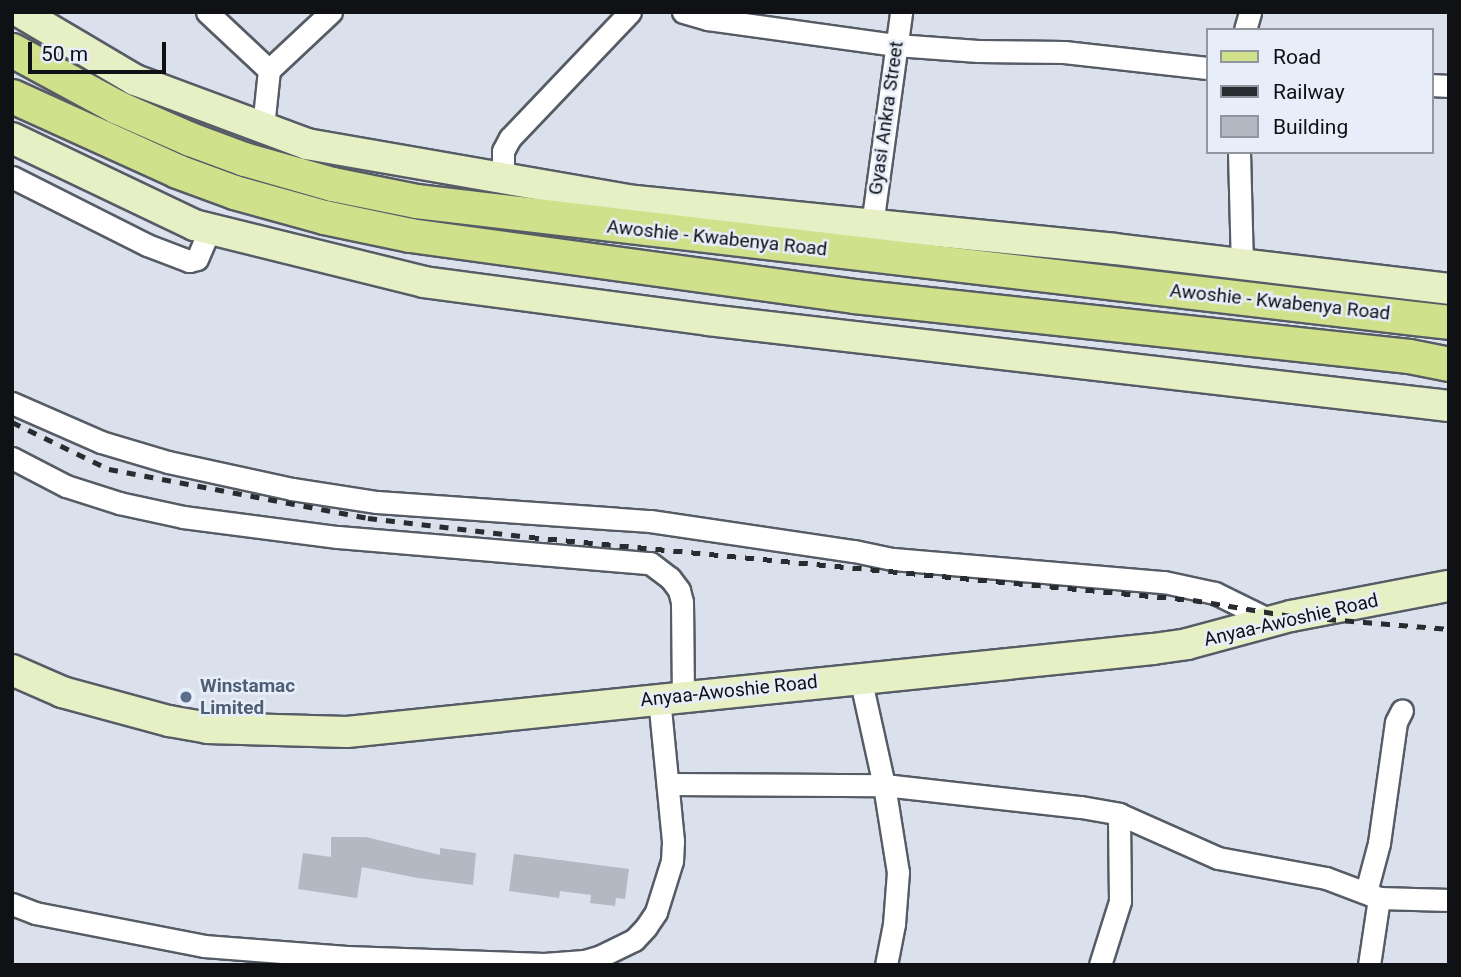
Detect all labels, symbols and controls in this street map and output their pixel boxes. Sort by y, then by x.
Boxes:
scale bar [32,28,170,72]
legend [1206,28,1433,154]
street label: Gyasi Ankra Street [864,40,908,196]
text: 50 m [41,42,88,66]
text: Road [1273,45,1321,69]
text: Railway [1273,80,1345,104]
text: Building [1273,115,1348,139]
street label: Awoshie - Kwabenya Road [606,215,828,261]
street label: Awoshie - Kwabenya Road [1169,279,1391,325]
street label: Anyaa-Awoshie Road [1202,589,1380,651]
street label: Anyaa-Awoshie Road [639,670,819,712]
place label: Winstamac Limited [200,675,295,719]
marker: Winstamac Limited [178,689,194,705]

